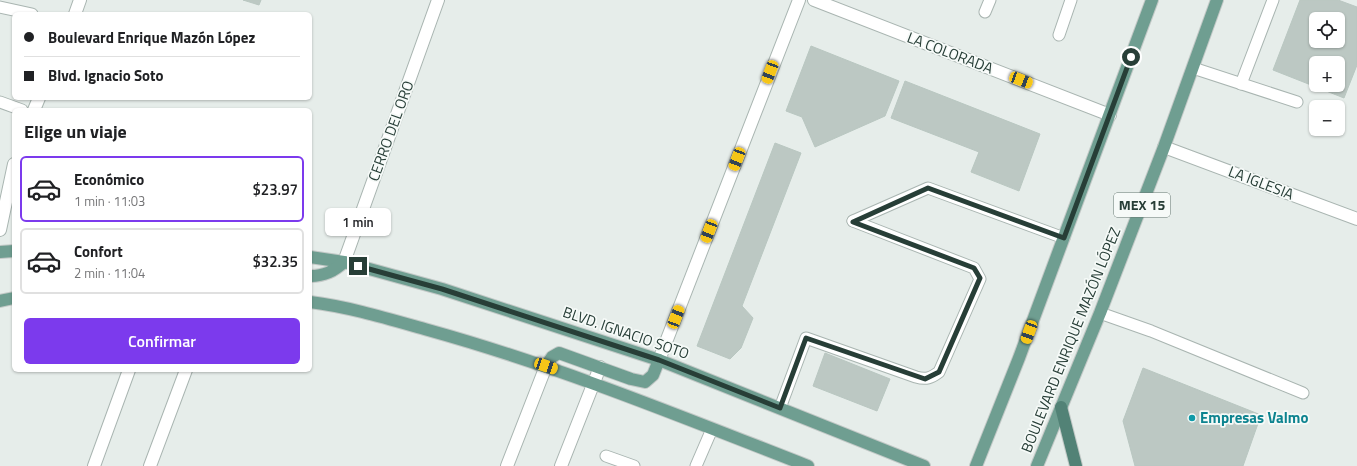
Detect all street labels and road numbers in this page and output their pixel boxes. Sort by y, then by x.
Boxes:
street label: LA COLORADA [904,26,997,80]
street label: CERRO DEL ORO [362,77,419,184]
street label: LA IGLESIA [1225,160,1297,206]
road number: MEX 15 [1114,193,1170,217]
street label: BOULEVARD ENRIQUE MAZÓN LÓPEZ [1015,224,1126,456]
street label: BLVD. IGNACIO SOTO [560,300,693,365]

